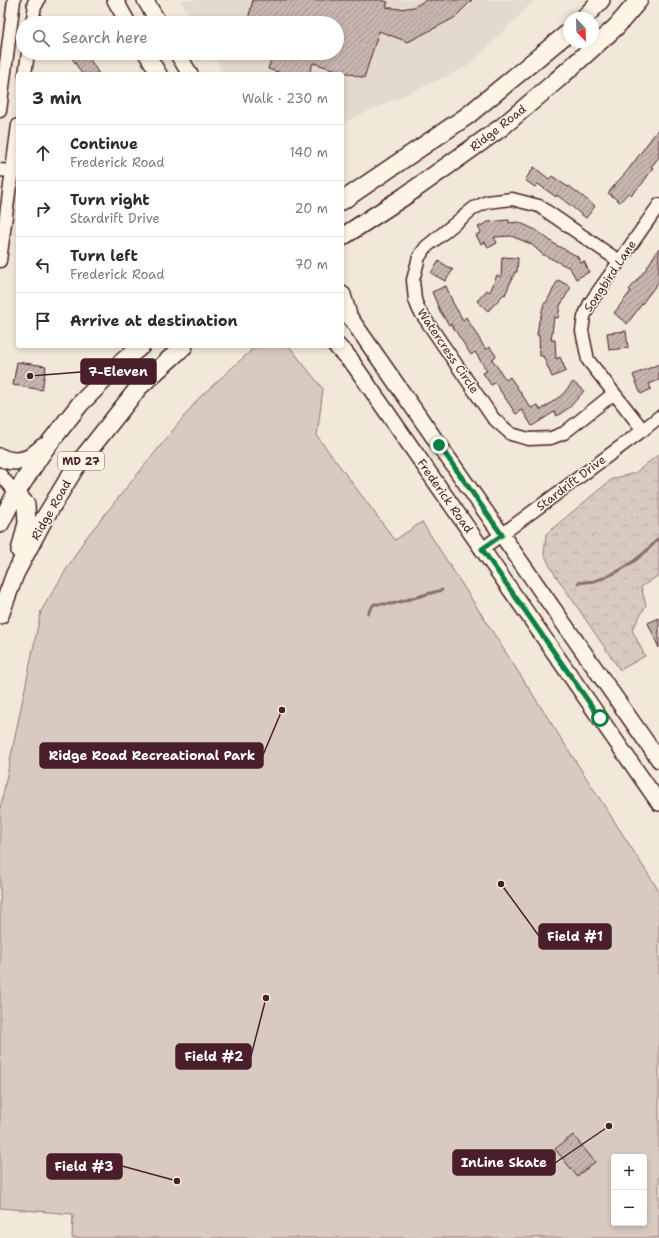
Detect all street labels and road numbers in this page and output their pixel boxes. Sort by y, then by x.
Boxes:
street label: Ridge Road [467,101,530,155]
street label: Songbird Lane [580,237,640,315]
street label: Watercress Circle [414,305,483,397]
road number: MD 27 [58,452,104,470]
street label: Stardrift Drive [533,452,609,514]
street label: Frederick Road [413,456,477,537]
street label: Ridge Road [27,477,75,543]

